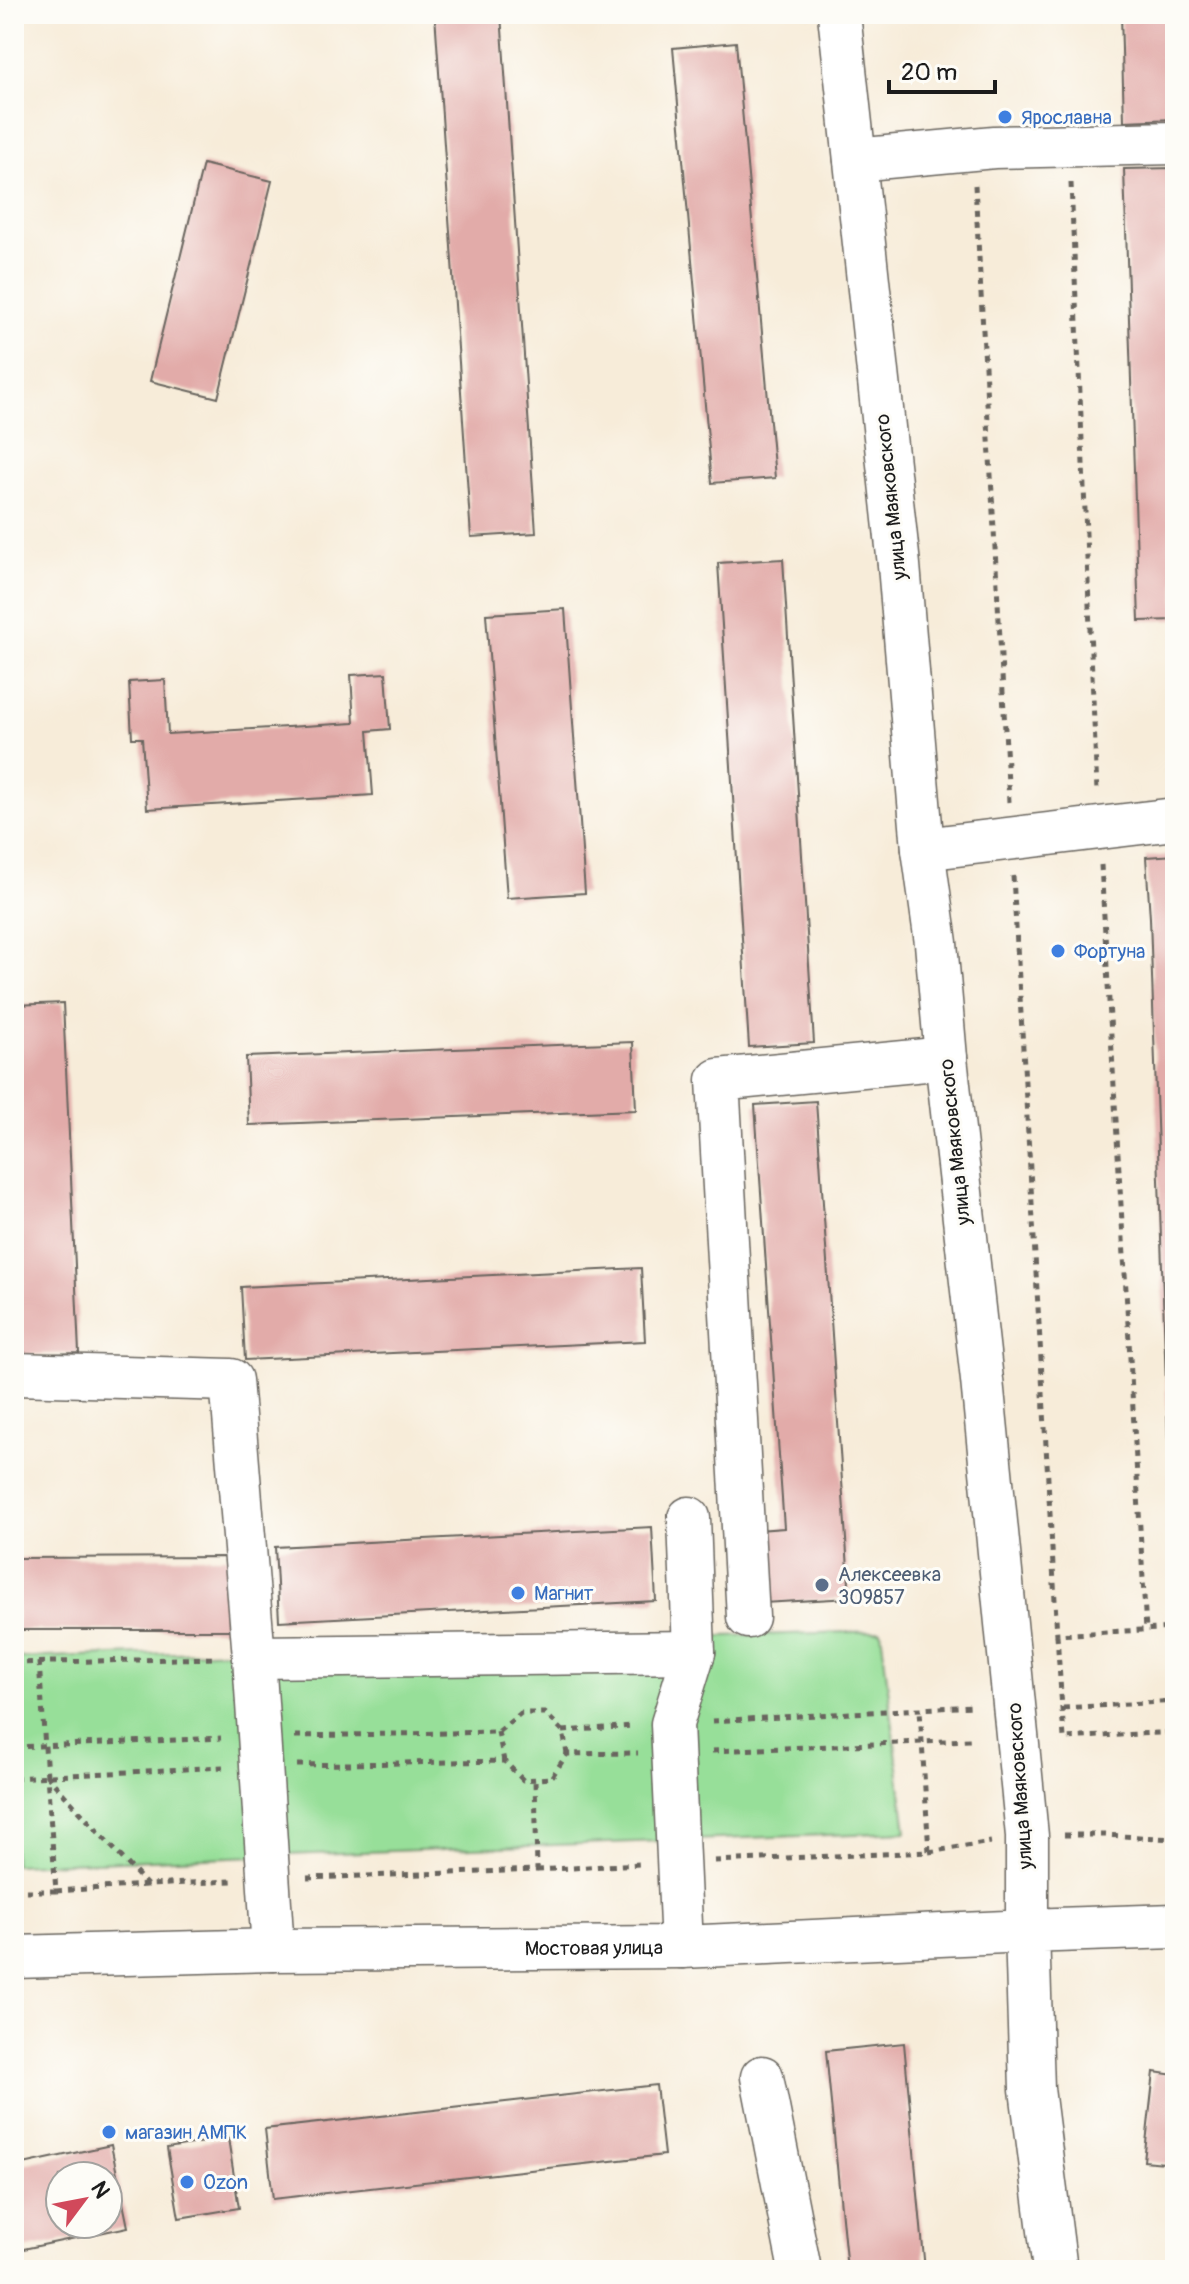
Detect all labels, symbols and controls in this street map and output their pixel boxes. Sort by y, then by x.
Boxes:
scale bar [889,44,995,94]
text: 20 m [901,58,957,87]
place label: Ярославна [1021,105,1112,130]
marker: Ярославна [996,108,1014,126]
street label: улица Маяковского [870,412,912,582]
place label: Фортуна [1074,939,1145,964]
marker: Фортуна [1049,942,1067,960]
street label: улица Маяковского [934,1057,976,1227]
place label: Алексеевка 309857 [838,1562,941,1610]
marker: Алексеевка 309857 [813,1576,831,1594]
place label: Магнит [534,1581,593,1606]
marker: Магнит [509,1584,527,1602]
street label: улица Маяковского [1002,1702,1038,1871]
street label: Мостовая улица [525,1935,663,1961]
place label: магазин АМПК [125,2120,247,2145]
marker: магазин АМПК [100,2123,118,2141]
north arrow [44,2160,124,2240]
place label: Ozon [203,2170,248,2195]
marker: Ozon [178,2173,196,2191]
text: N [84,2176,116,2204]

